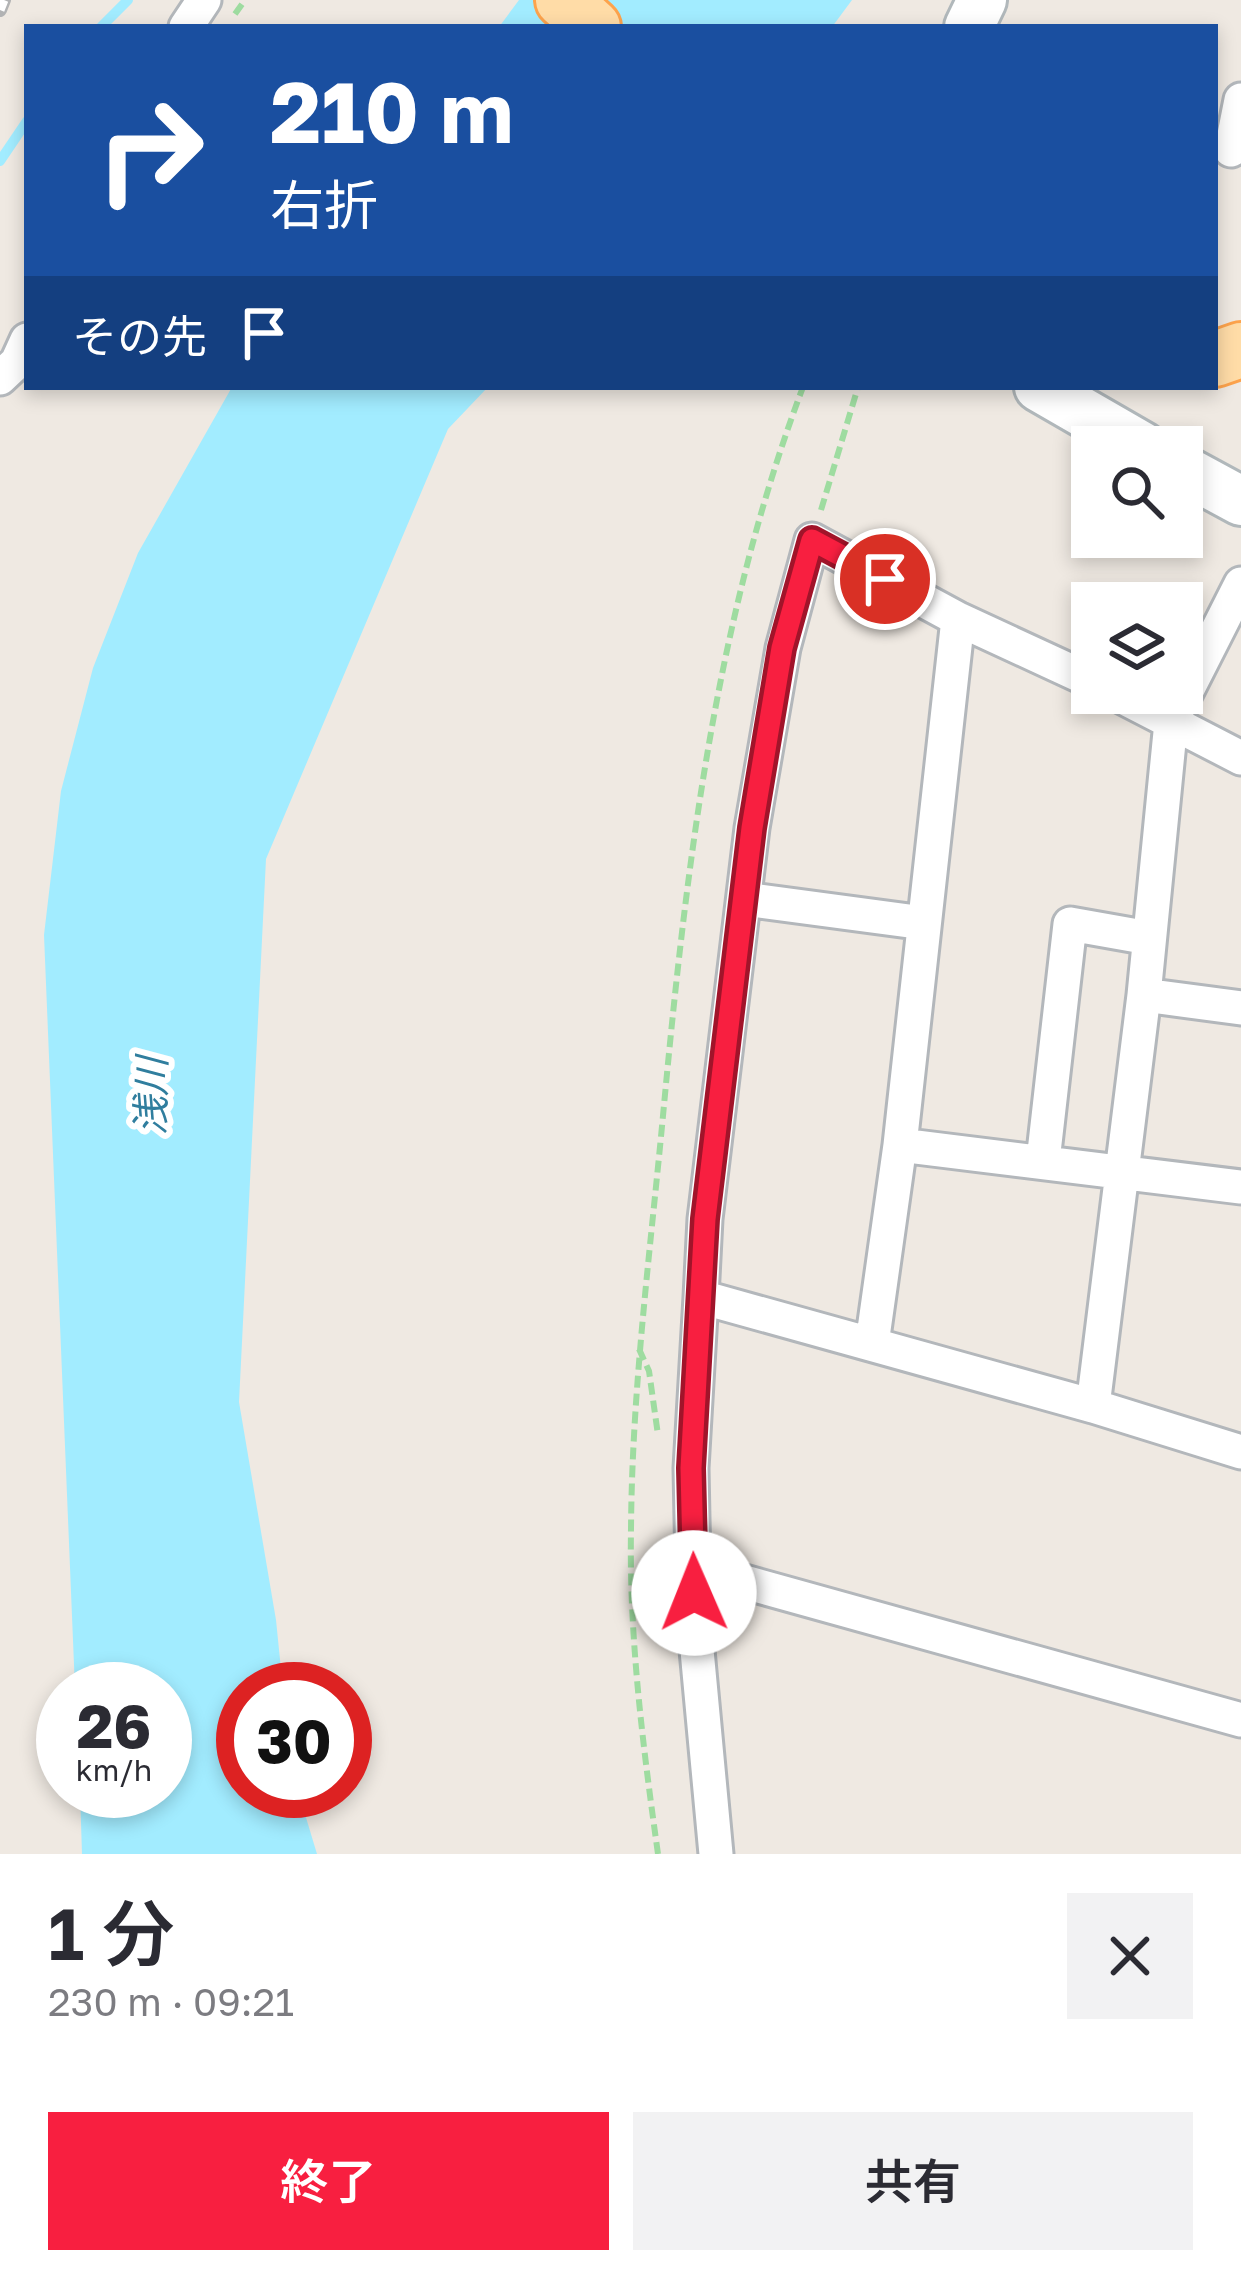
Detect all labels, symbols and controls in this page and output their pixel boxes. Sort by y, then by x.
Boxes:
text: 210 m [270,61,514,161]
icon: right [72,72,228,228]
text: 右折 [270,172,378,237]
icon: arrive [231,300,297,366]
text: その先 [72,309,207,363]
map controls [1071,426,1203,714]
button: search [1071,426,1203,558]
pin [834,528,936,630]
icon: arrive [852,546,918,612]
button: layers [1071,582,1203,714]
water label: 浅川 [126,1053,175,1135]
position arrow [631,1530,757,1656]
speed limit sign: 30 [216,1662,372,1818]
text: 26 [77,1689,151,1761]
text: km/h [76,1752,152,1788]
text: 1 分 [48,1889,174,1976]
button: close [1067,1893,1193,2019]
text: 230 m · 09:21 [48,1978,294,2025]
button: 終了 [48,2112,609,2250]
button: 共有 [633,2112,1193,2250]

